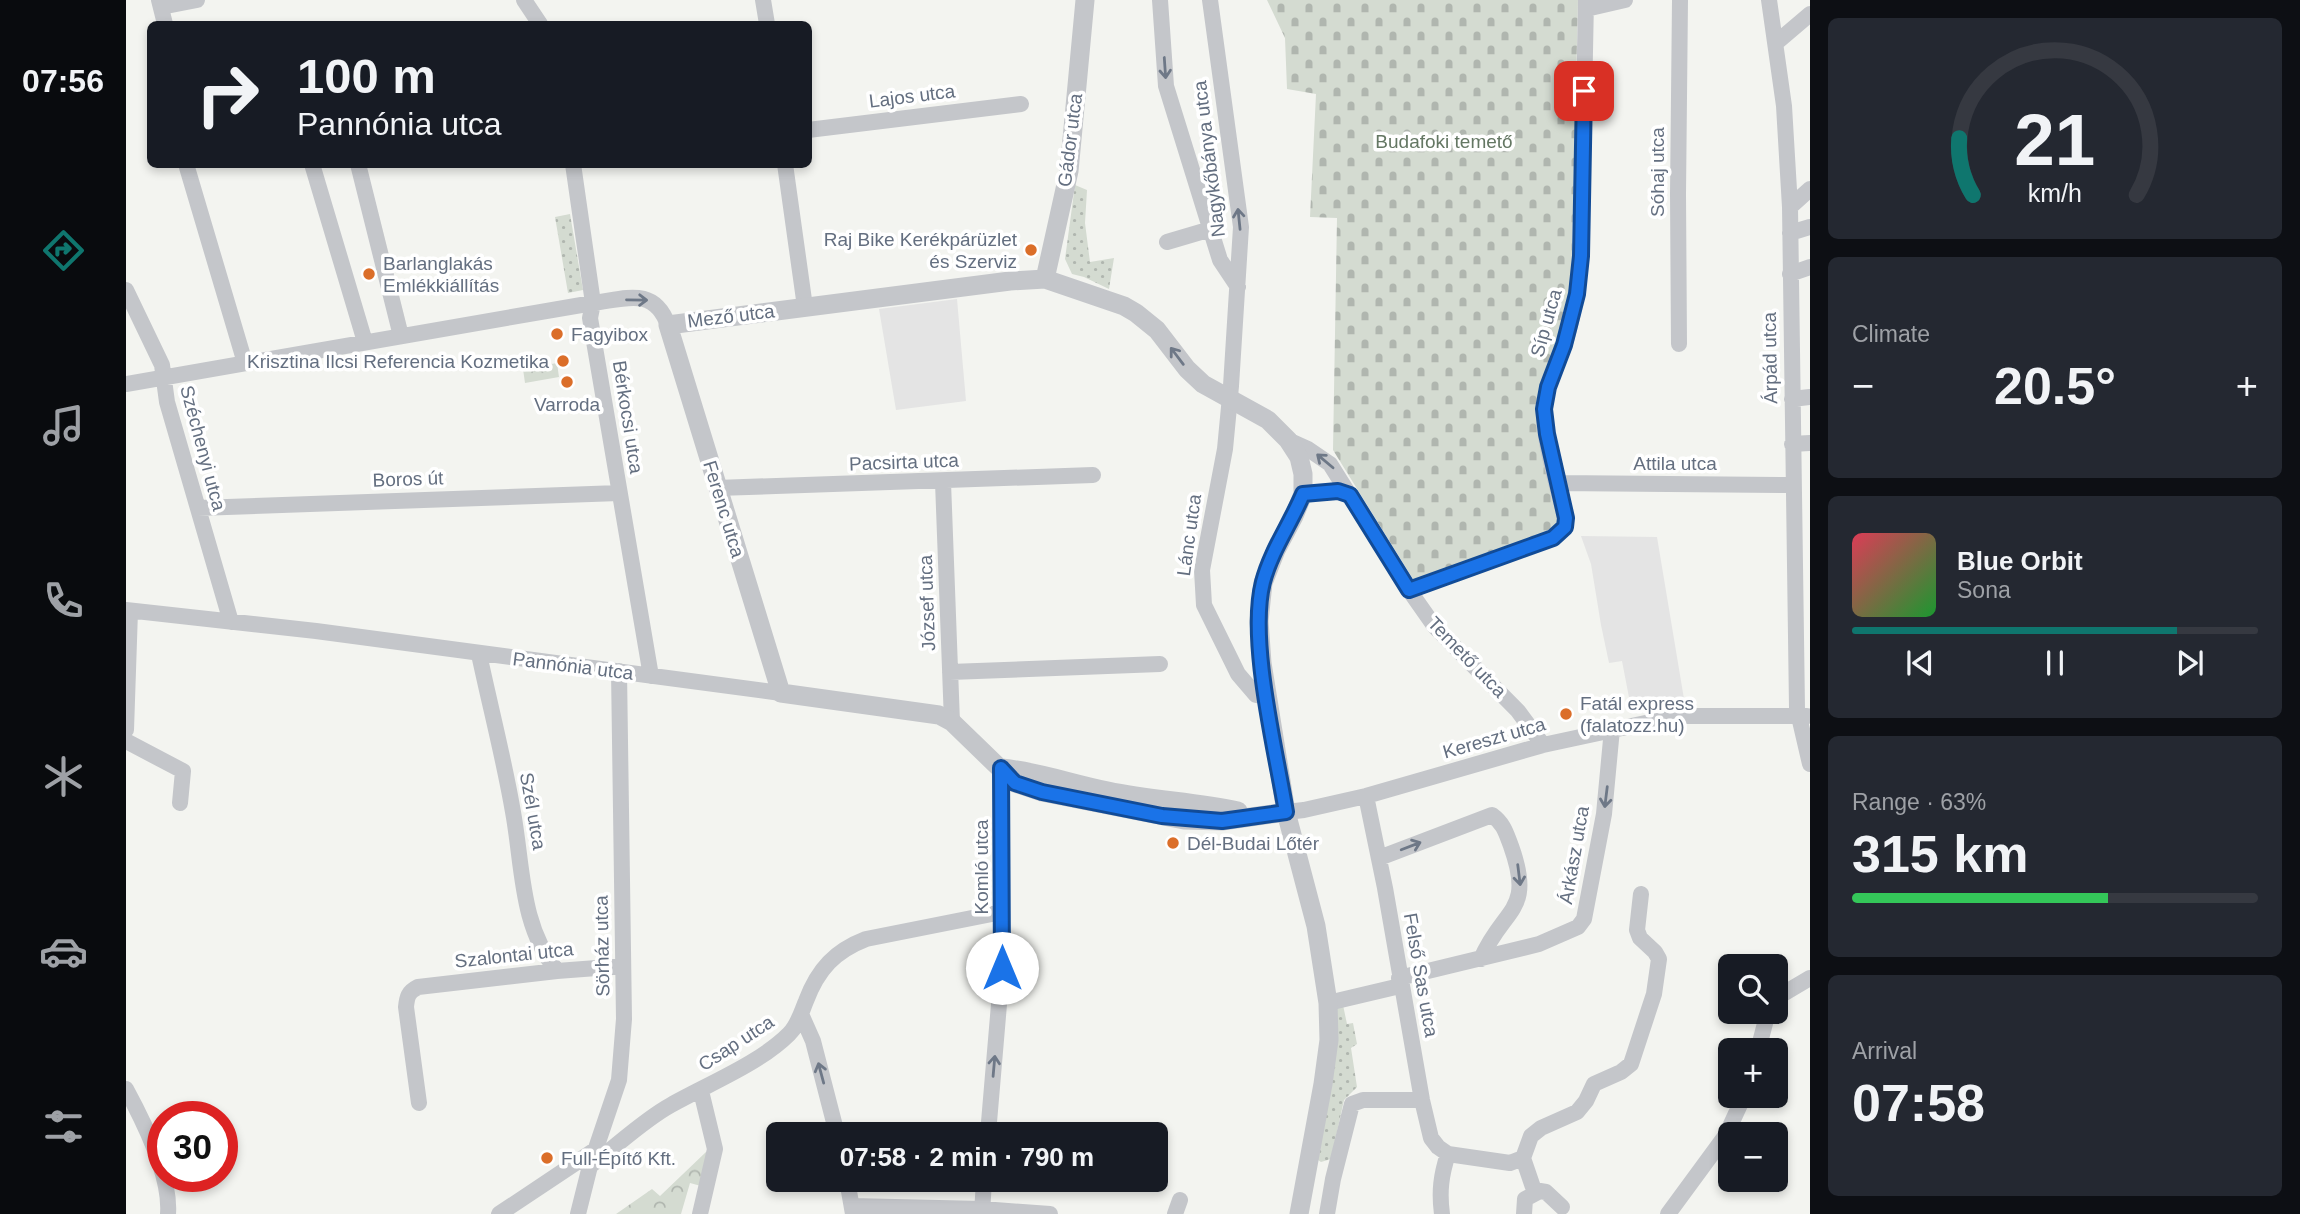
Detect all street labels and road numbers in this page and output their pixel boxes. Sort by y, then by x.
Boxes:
street label: Nagykőbánya utca [1189,79,1229,238]
street label: Lajos utca [868,80,957,112]
street label: Gádor utca [1054,92,1086,188]
street label: Sóhaj utca [1647,127,1668,217]
street label: Síp utca [1526,286,1566,359]
street label: Mező utca [686,300,776,332]
street label: Árpád utca [1759,311,1781,404]
street label: Bérkocsi utca [609,359,647,475]
street label: Széchenyi utca [176,383,230,513]
street label: Pacsirta utca [849,450,960,474]
street label: Attila utca [1633,453,1717,474]
street label: Ferenc utca [699,458,749,560]
street label: Boros út [372,467,444,491]
street label: Lánc utca [1173,492,1205,577]
street label: József utca [915,554,939,651]
street label: Temető utca [1423,612,1511,702]
street label: Pannónia utca [511,648,635,684]
street label: Kereszt utca [1440,713,1548,763]
street label: Szél utca [516,771,550,852]
street label: Árkász utca [1555,804,1593,906]
street label: Komló utca [971,819,992,915]
street label: Sörház utca [591,895,613,997]
street label: Felső Sas utca [1400,911,1442,1039]
street label: Szalontai utca [454,938,575,972]
street label: Csap utca [694,1011,778,1075]

